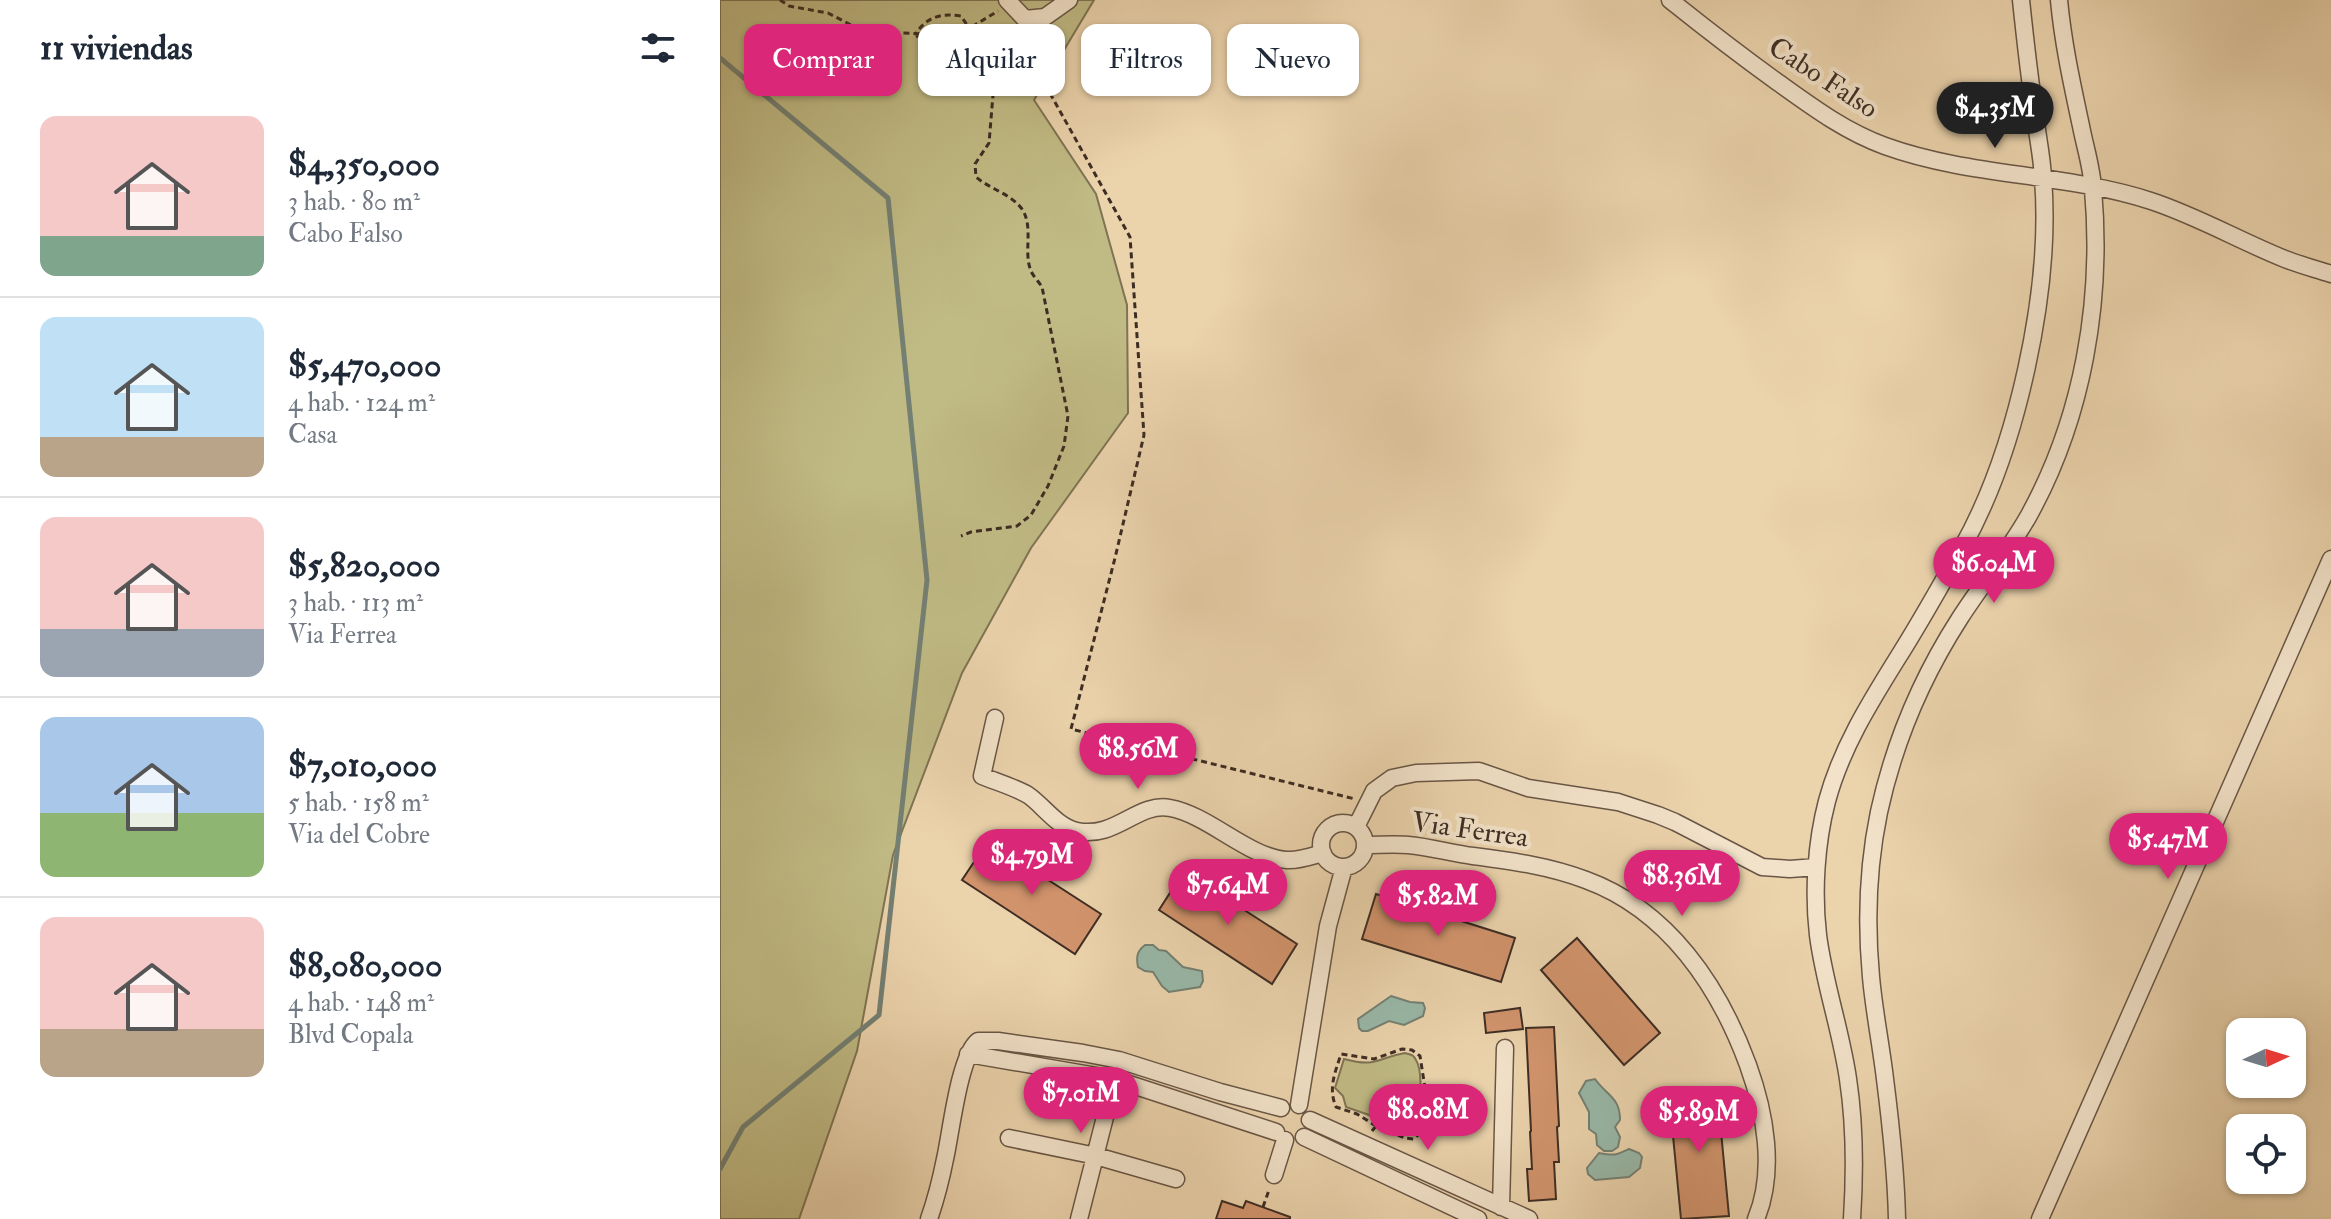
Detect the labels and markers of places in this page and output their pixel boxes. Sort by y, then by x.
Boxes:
pin: $4.35M [1930,82,2060,150]
pin: $6.04M [1929,537,2059,605]
pin: $8.56M [1073,723,1203,791]
pin: $5.47M [2103,813,2233,881]
pin: $4.79M [967,829,1097,897]
pin: $8.36M [1617,850,1747,918]
pin: $7.64M [1163,859,1293,927]
pin: $5.82M [1373,870,1503,938]
pin: $7.01M [1016,1067,1146,1135]
pin: $8.08M [1363,1084,1493,1152]
pin: $5.89M [1634,1086,1764,1154]

